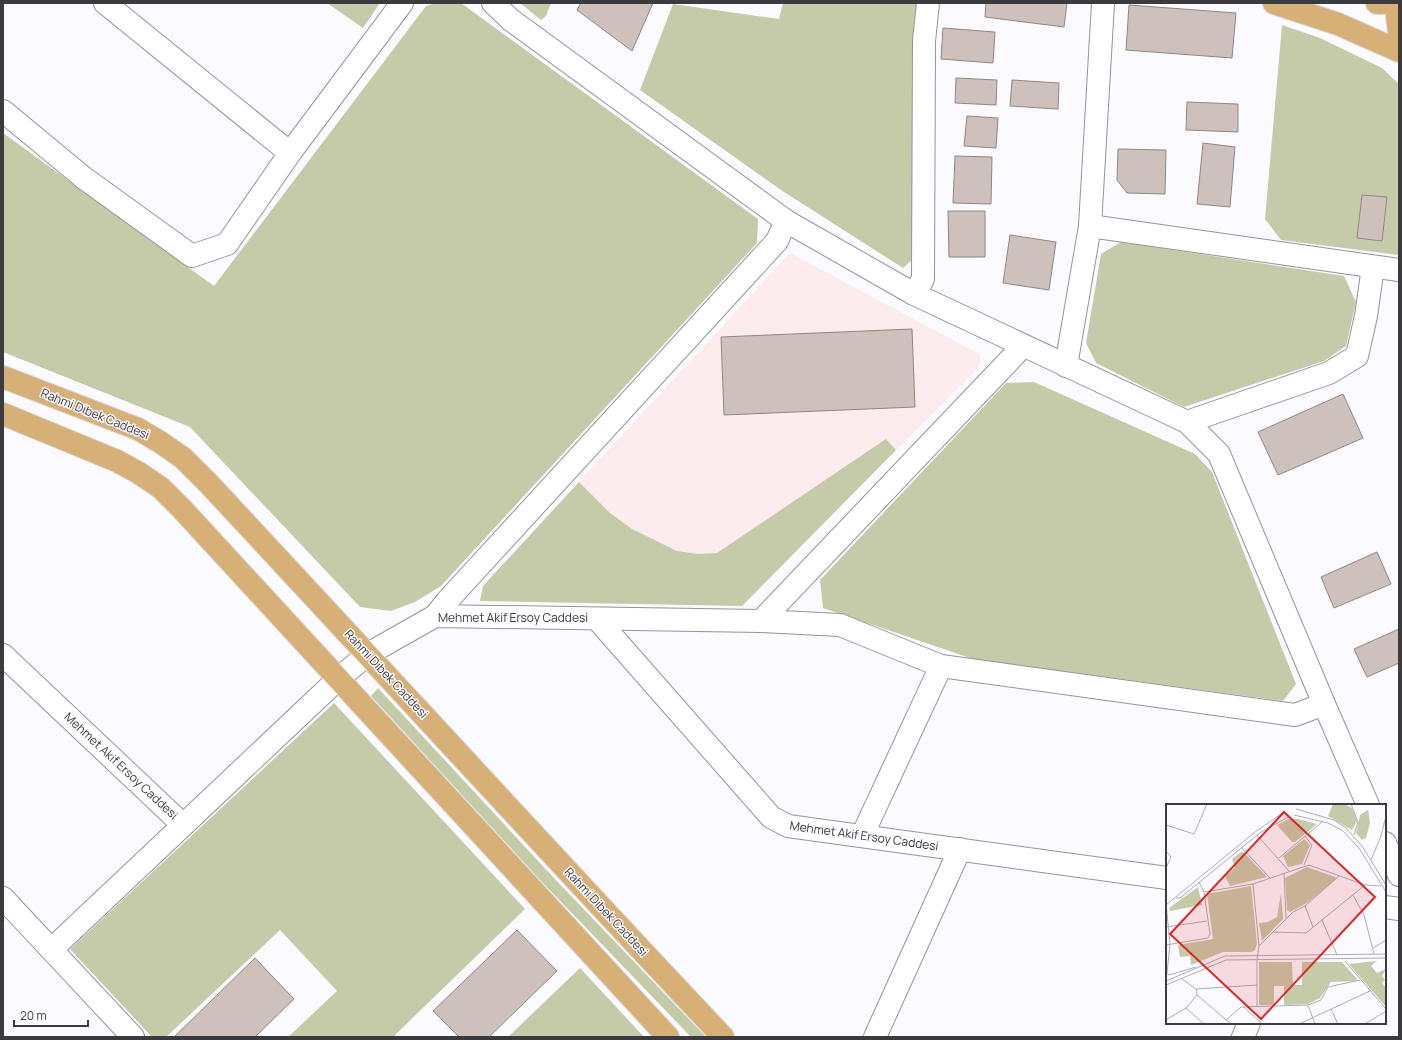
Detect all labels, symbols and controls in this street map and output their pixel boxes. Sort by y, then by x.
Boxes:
street label: Rahmi Dibek Caddesi [38,384,152,443]
street label: Mehmet Akif Ersoy Caddesi [438,609,588,626]
street label: Rahmi Dibek Caddesi [341,626,432,722]
street label: Mehmet Akif Ersoy Caddesi [61,708,182,823]
inset map [1166,804,1386,1024]
street label: Mehmet Akif Ersoy Caddesi [789,817,940,854]
street label: Rahmi Dibek Caddesi [561,864,652,960]
scale bar [14,1002,88,1028]
text: 20 m [20,1007,47,1024]

